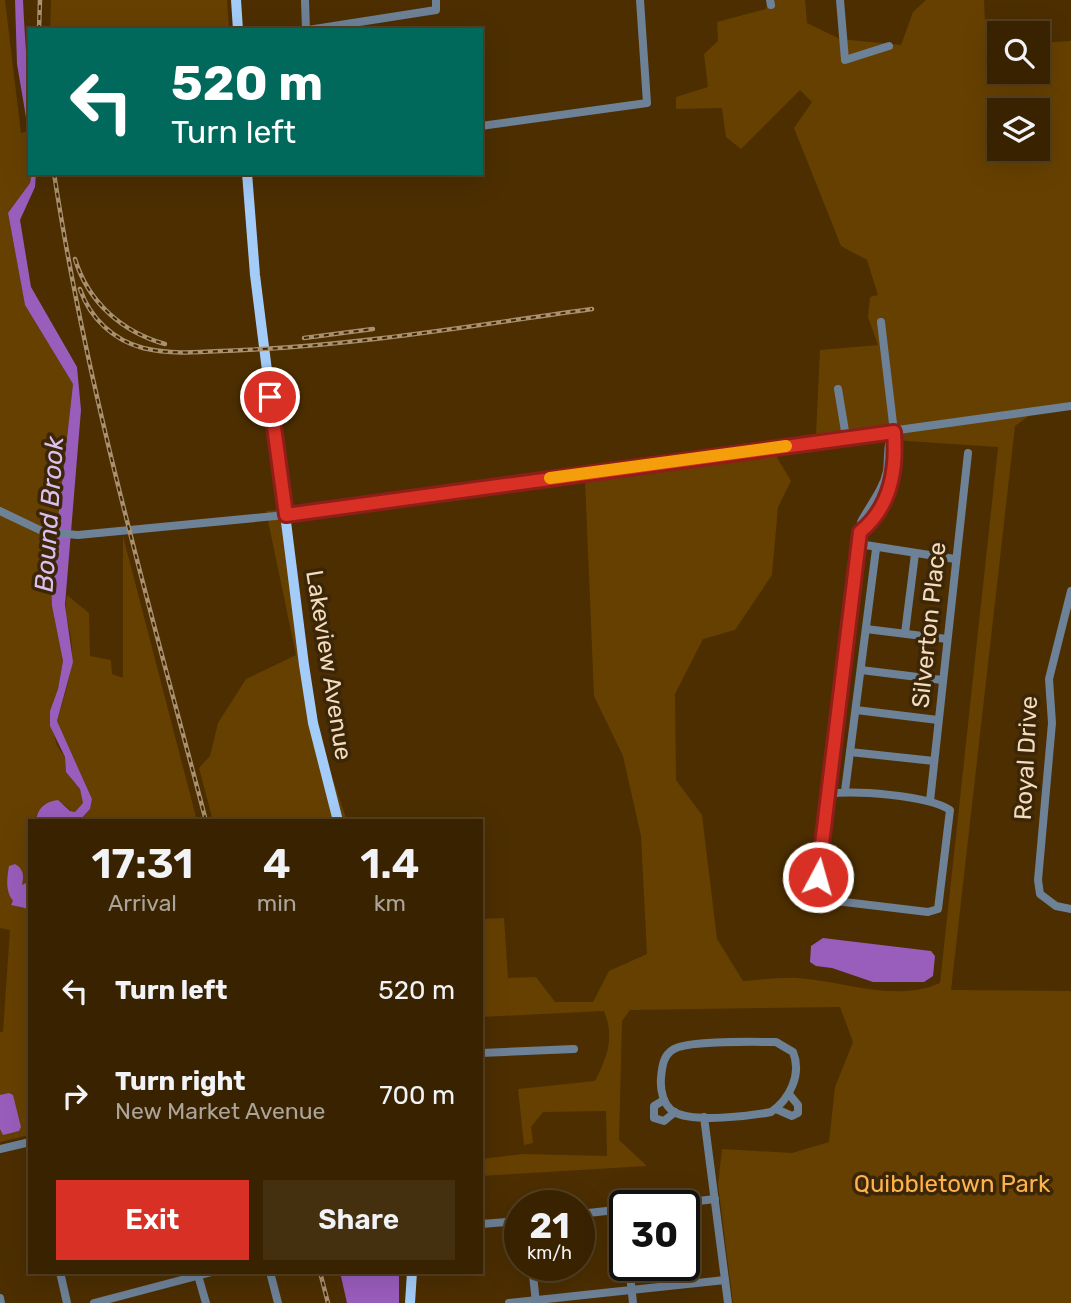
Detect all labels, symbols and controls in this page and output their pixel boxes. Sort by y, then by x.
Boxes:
map controls [987,21,1050,161]
button: search [987,21,1050,84]
text: 520 m [171,54,323,112]
icon: left [56,56,147,147]
button: layers [987,98,1050,161]
text: Turn left [171,113,296,151]
pin [240,367,300,427]
icon: arrive [251,378,289,416]
water label: Bound Brook [29,435,70,593]
street label: Silverton Place [906,541,952,709]
street label: Lakeview Avenue [300,568,358,762]
street label: Royal Drive [1009,695,1043,821]
text: 17:31 [91,839,193,889]
text: 4 [263,839,291,889]
text: 1.4 [360,839,420,889]
position arrow [781,840,855,914]
text: Arrival [108,889,177,917]
text: min [257,889,297,917]
text: km [374,889,406,917]
icon: left [56,972,94,1010]
text: Turn left [115,975,227,1006]
text: 520 m [378,975,455,1006]
text: Turn right [115,1066,245,1097]
icon: right [56,1077,94,1115]
text: 700 m [379,1080,455,1111]
text: New Market Avenue [115,1097,326,1125]
park label: Quibbletown Park [854,1170,1051,1198]
button: Exit [56,1180,249,1260]
button: Share [263,1180,455,1260]
speed limit sign: 30 [609,1190,700,1281]
text: 21 [529,1205,570,1247]
text: km/h [527,1242,572,1264]

